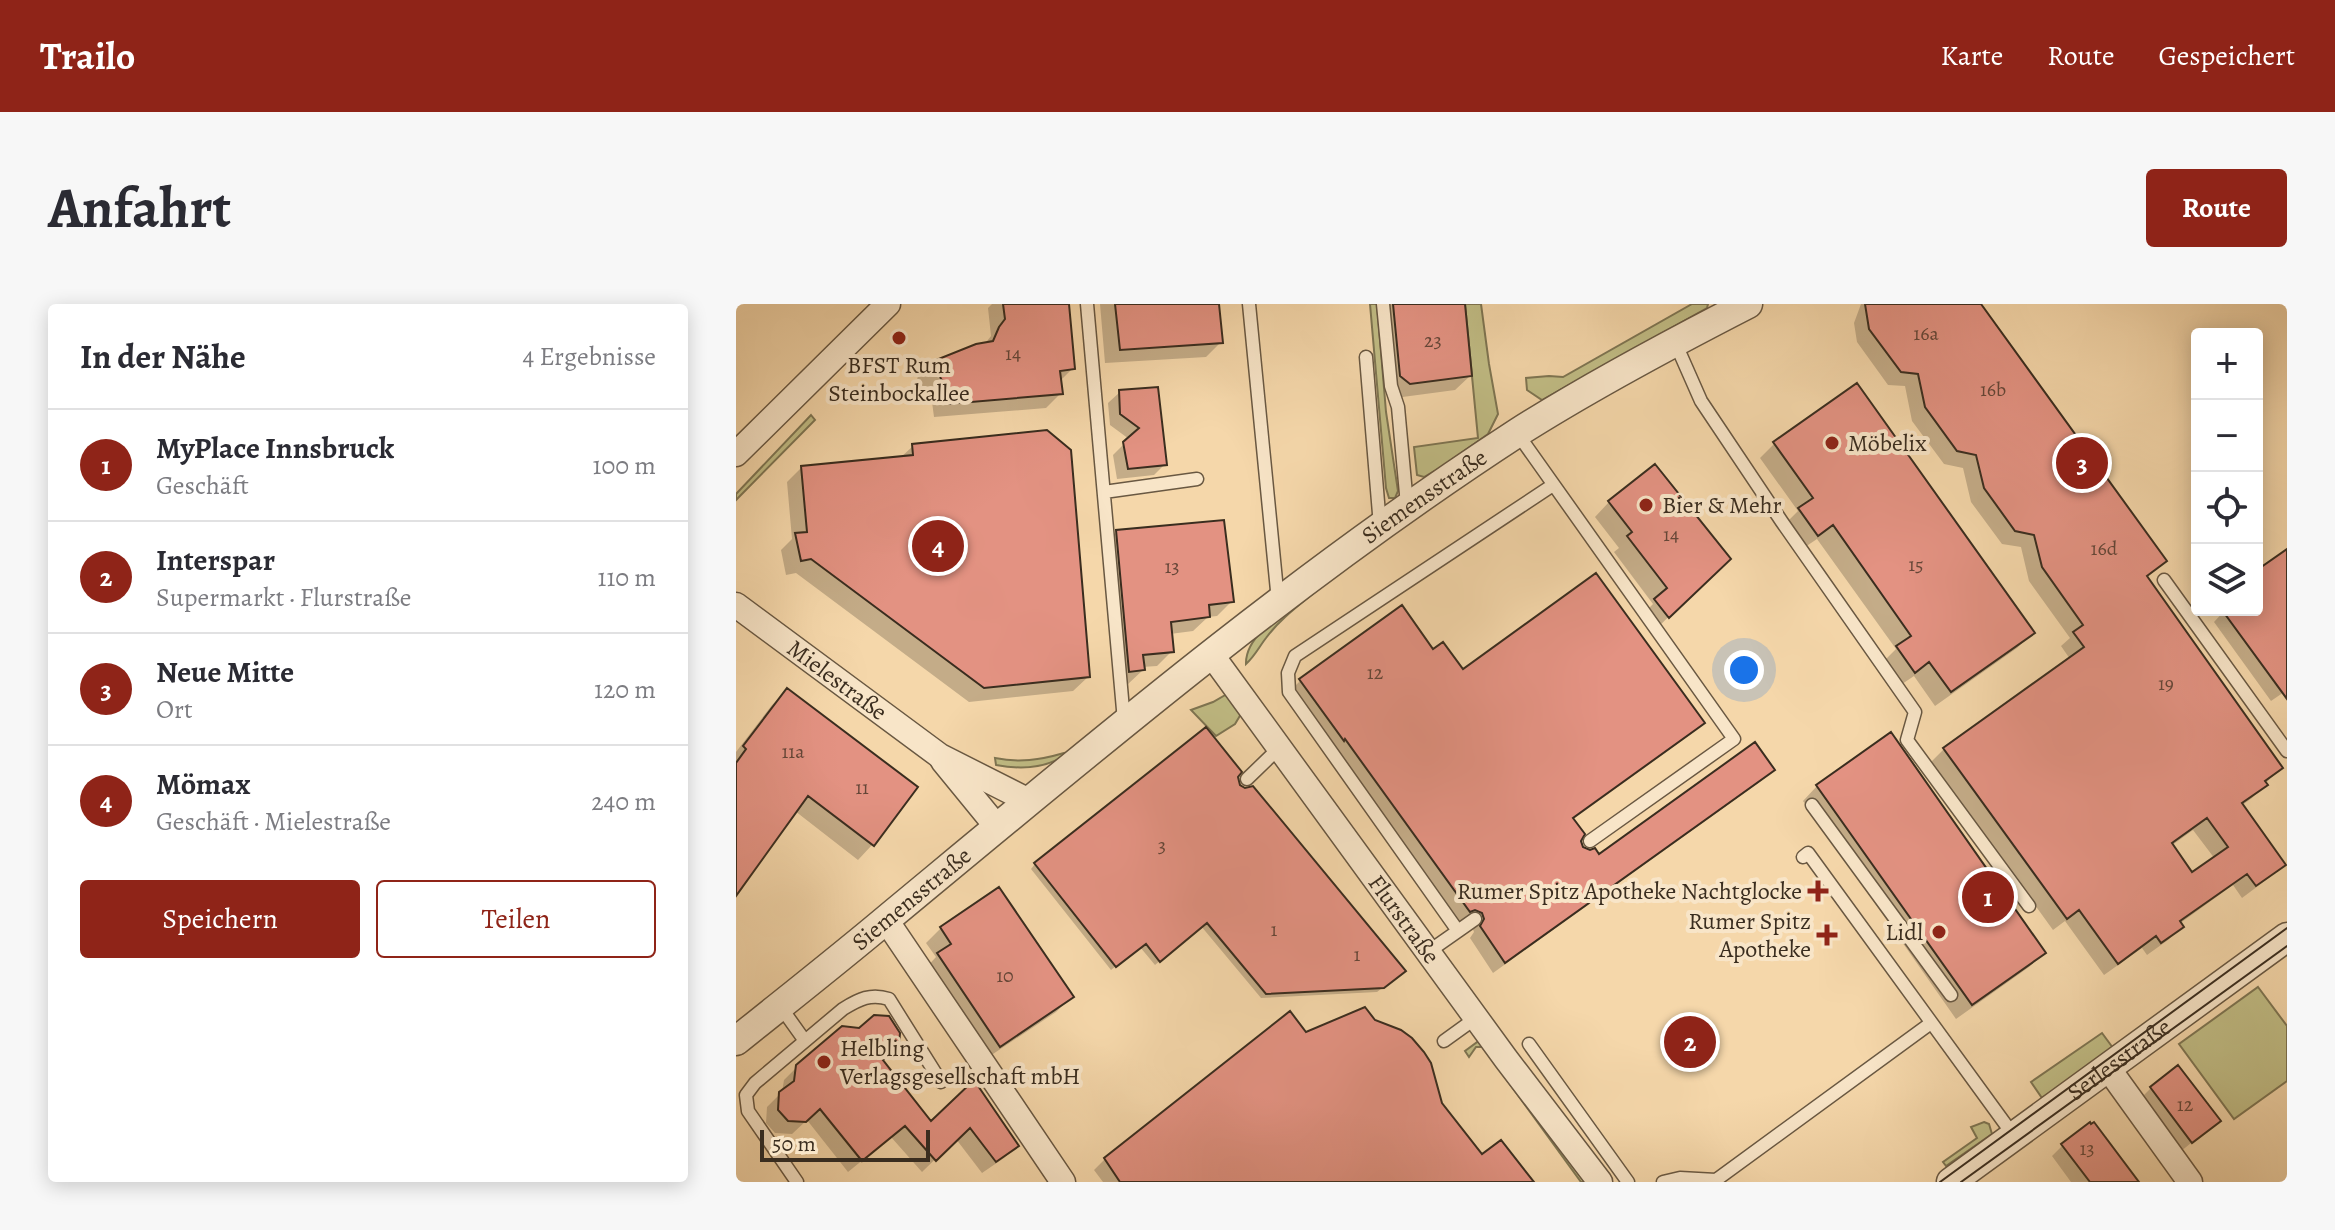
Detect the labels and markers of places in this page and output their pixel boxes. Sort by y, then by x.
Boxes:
marker: BFST Rum Steinbockallee [890,329,908,347]
place label: BFST Rum Steinbockallee [828,349,970,409]
place label: Möbelix [1848,427,1927,459]
pin: 3 [2056,433,2108,493]
marker: Möbelix [1823,434,1841,452]
place label: Bier & Mehr [1662,489,1782,521]
marker: Bier & Mehr [1637,496,1655,514]
pin: 4 [912,516,964,576]
pin: 1 [1962,867,2014,927]
place label: Rumer Spitz Apotheke Nachtglocke [1457,875,1802,907]
marker: Rumer Spitz Apotheke Nachtglocke [1809,882,1827,900]
place label: Rumer Spitz Apotheke [1688,905,1811,965]
place label: Lidl [1885,916,1923,948]
marker: Lidl [1930,923,1948,941]
marker: Rumer Spitz Apotheke [1818,926,1836,944]
pin: 2 [1664,1012,1716,1072]
place label: Helbling Verlagsgesellschaft mbH [839,1032,1080,1092]
marker: Helbling Verlagsgesellschaft mbH [815,1053,833,1071]

